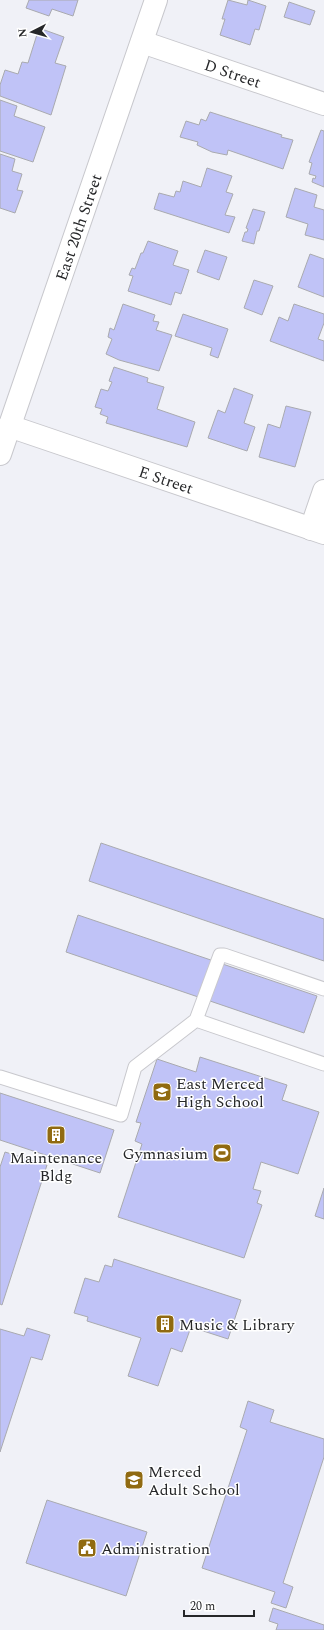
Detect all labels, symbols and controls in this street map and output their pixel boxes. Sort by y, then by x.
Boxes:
north arrow [12,12,52,52]
text: N [14,28,31,38]
street label: D Street [201,53,264,95]
street label: East 20th Street [49,170,109,284]
street label: E Street [135,460,197,501]
place label: East Merced High School [176,1072,265,1114]
school or university icon: East Merced High School [151,1081,173,1103]
building icon: Maintenance Bldg [45,1124,67,1146]
place label: Gymnasium [123,1142,208,1166]
sports icon: Gymnasium [211,1142,233,1164]
place label: Maintenance Bldg [10,1146,102,1188]
building icon: Music & Library [154,1313,176,1335]
place label: Music & Library [179,1313,296,1337]
place label: Merced Adult School [148,1460,240,1502]
school or university icon: Merced Adult School [123,1469,145,1491]
public building icon: Administration [76,1537,98,1559]
place label: Administration [101,1537,210,1561]
scale bar [184,1592,254,1618]
text: 20 m [190,1597,215,1616]

